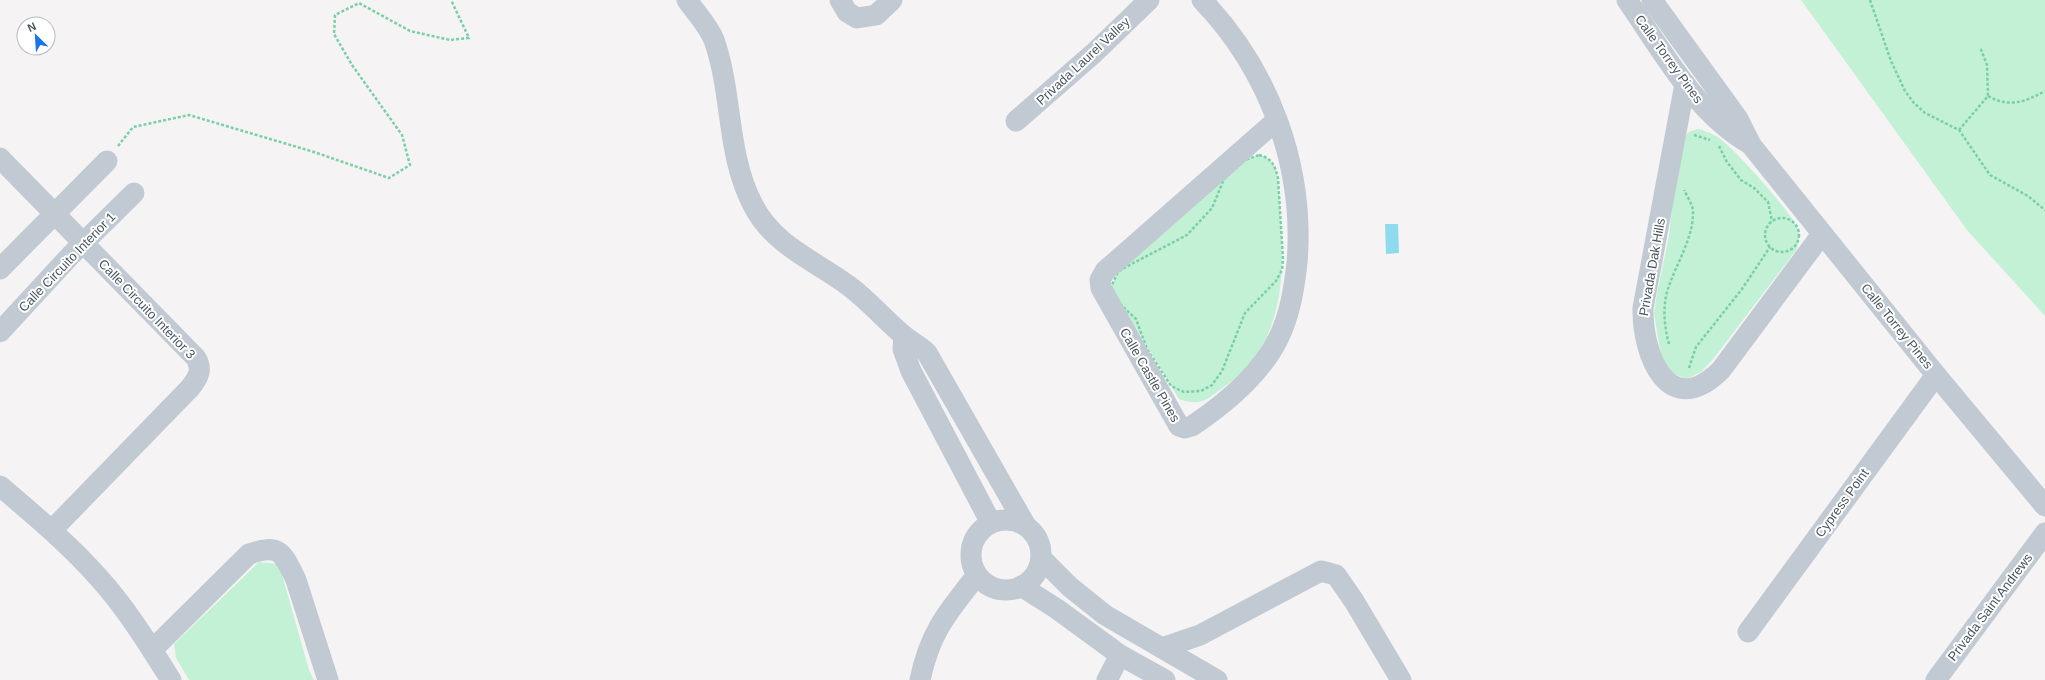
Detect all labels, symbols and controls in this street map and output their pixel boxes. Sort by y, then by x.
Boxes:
street label: Calle Torrey Pines [1632,12,1706,106]
street label: Privada Laurel Valley [1033,14,1133,108]
north arrow [16,16,56,56]
text: N [26,20,38,34]
street label: Calle Circuito Interior 1 [16,209,118,315]
street label: Privada Dak Hills [1636,216,1668,317]
street label: Calle Circuito Interior 3 [96,256,198,362]
street label: Calle Torrey Pines [1858,280,1936,372]
street label: Calle Castle Pines [1117,325,1183,425]
street label: Cypress Point [1812,466,1872,540]
street label: Privada Saint Andrews [1945,550,2036,664]

